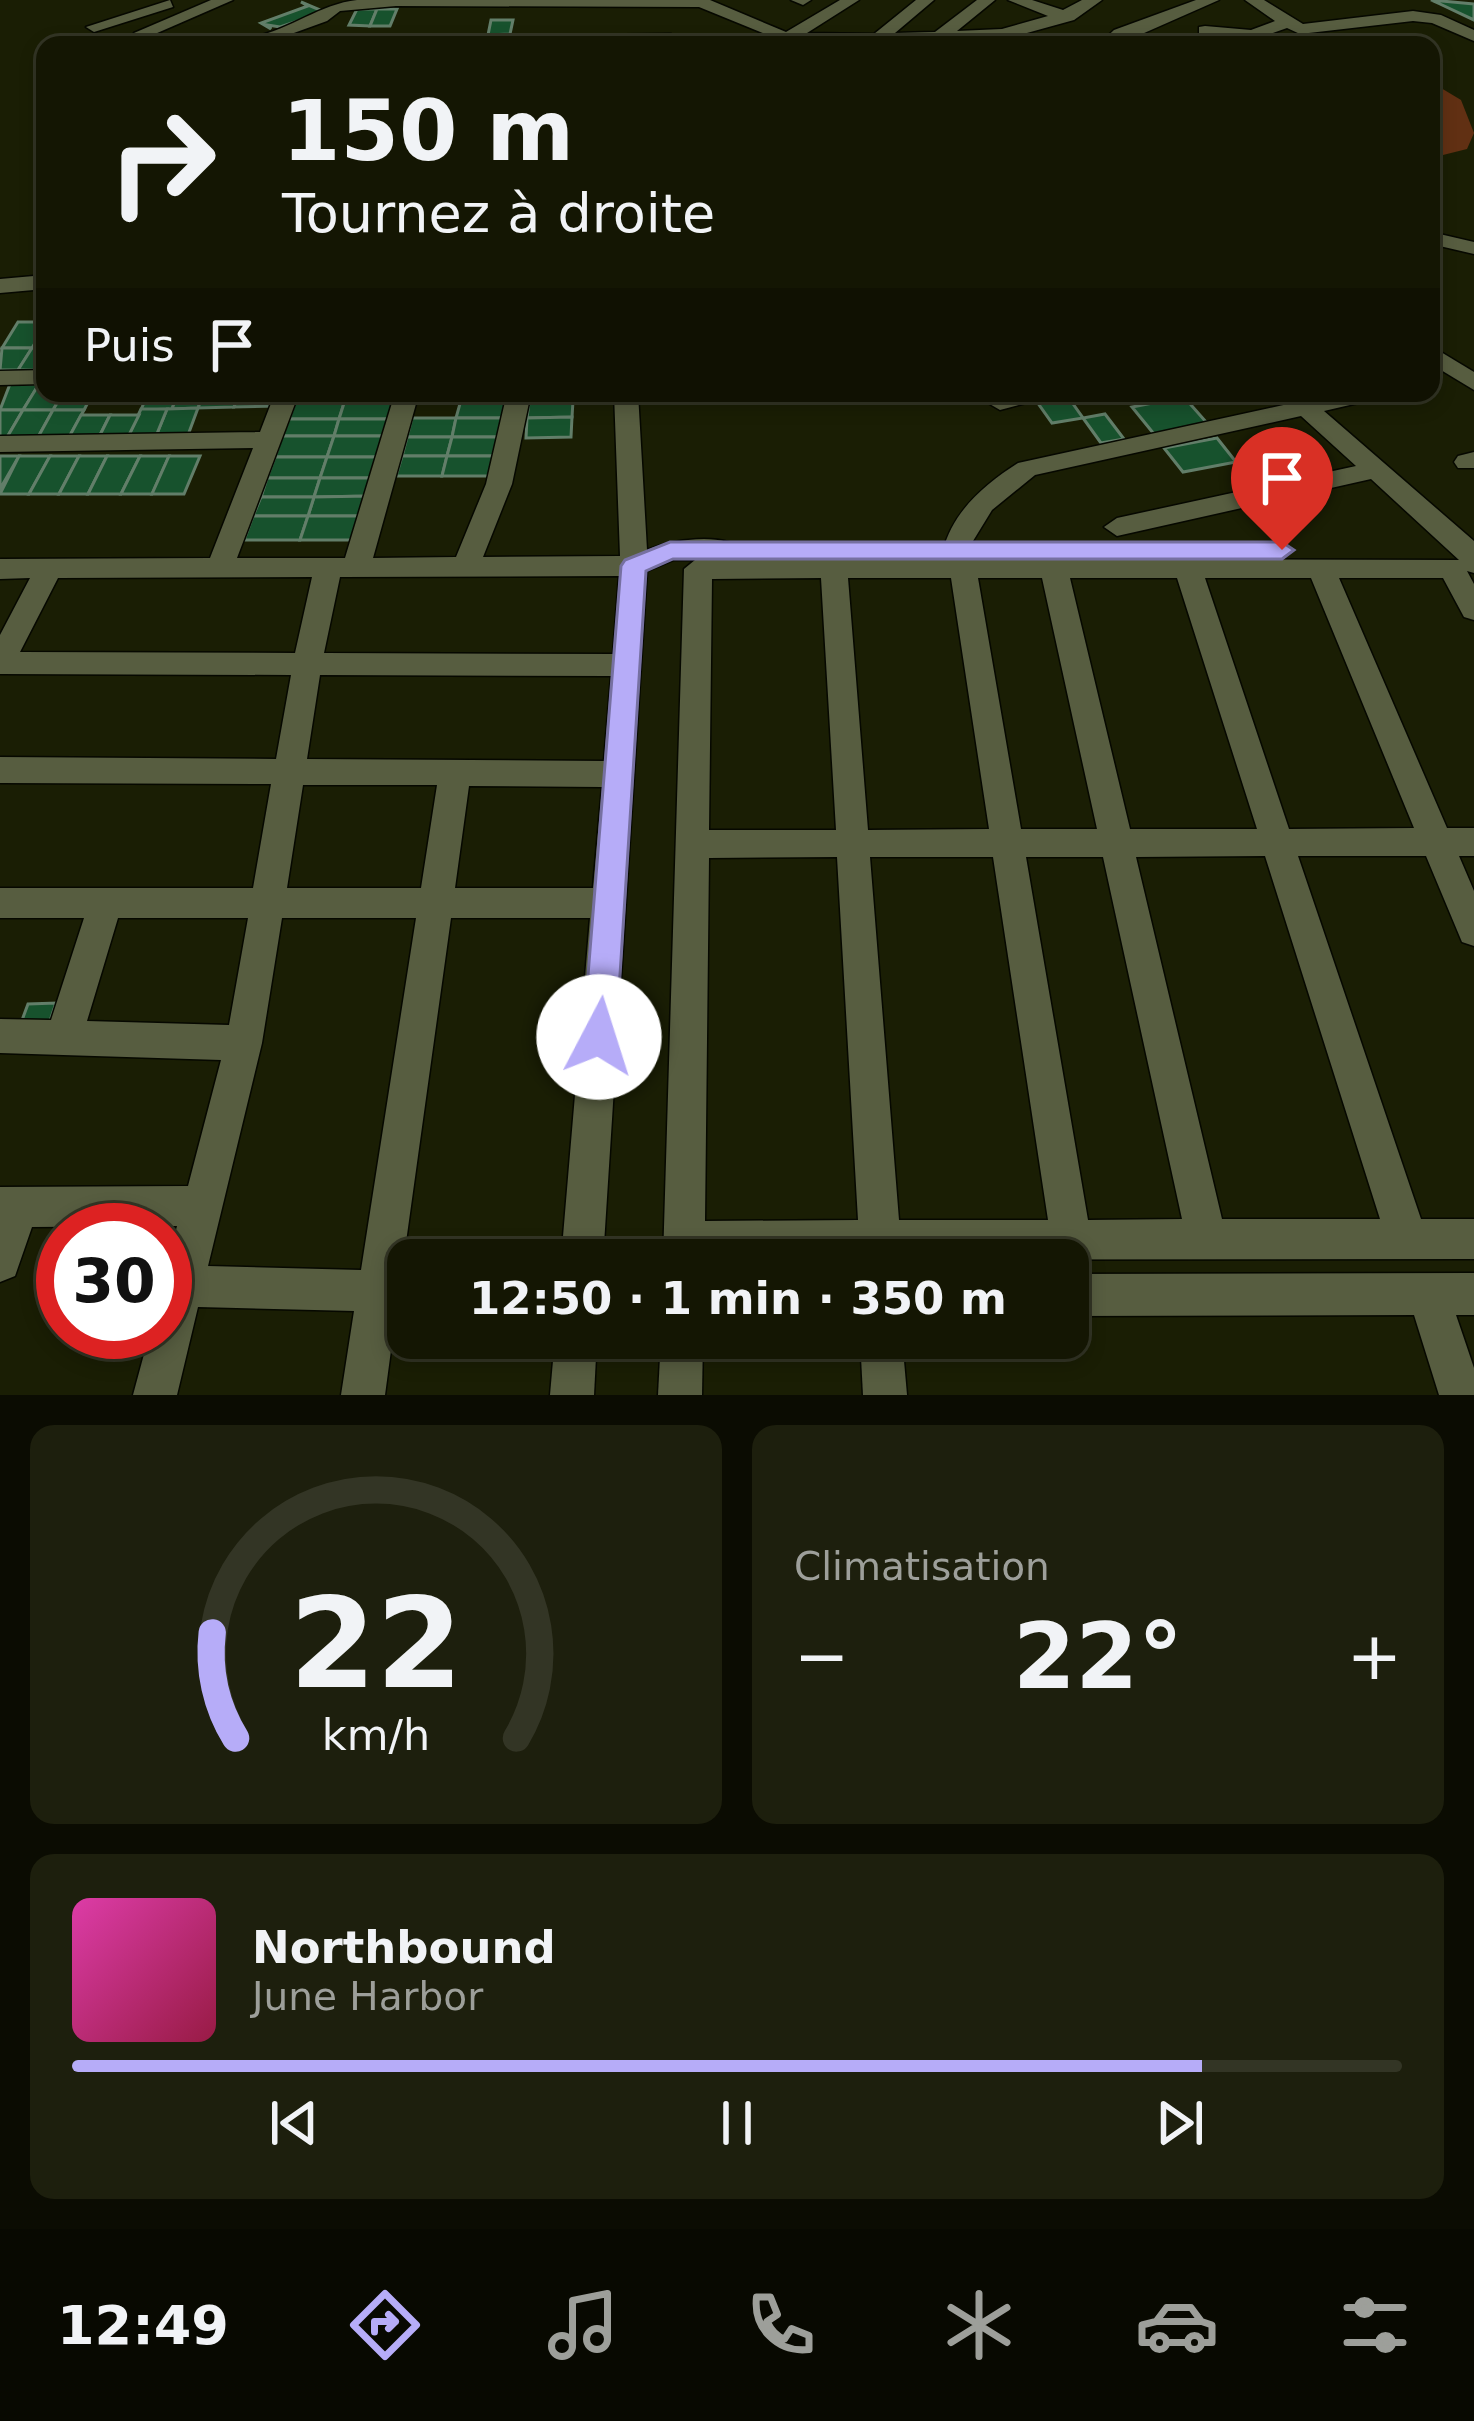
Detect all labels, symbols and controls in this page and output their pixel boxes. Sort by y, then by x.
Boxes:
text: 150 m [282,82,574,180]
icon: right [84,84,240,240]
text: Tournez à droite [282,182,715,245]
icon: arrive [199,312,265,378]
text: Puis [84,319,175,372]
pin [1231,427,1333,550]
icon: arrive [1249,445,1315,511]
position arrow [536,974,662,1100]
speed limit sign: 30 [36,1203,192,1359]
text: 12:50 · 1 min · 350 m [469,1272,1007,1325]
text: Climatisation [794,1544,1050,1589]
text: 22 [289,1571,463,1716]
text: 22° [1013,1604,1183,1709]
text: − [794,1618,849,1695]
text: + [1347,1618,1402,1695]
text: km/h [322,1709,430,1759]
text: Northbound [252,1921,556,1974]
text: June Harbor [252,1974,483,2019]
icon: previous [261,2090,327,2156]
icon: pause [704,2090,770,2156]
icon: next [1147,2090,1213,2156]
icon: directions [343,2283,427,2367]
icon: music [541,2283,625,2367]
icon: phone [739,2283,823,2367]
icon: climate [937,2283,1021,2367]
icon: car [1135,2283,1219,2367]
icon: filters [1333,2283,1417,2367]
text: 12:49 [57,2294,229,2357]

